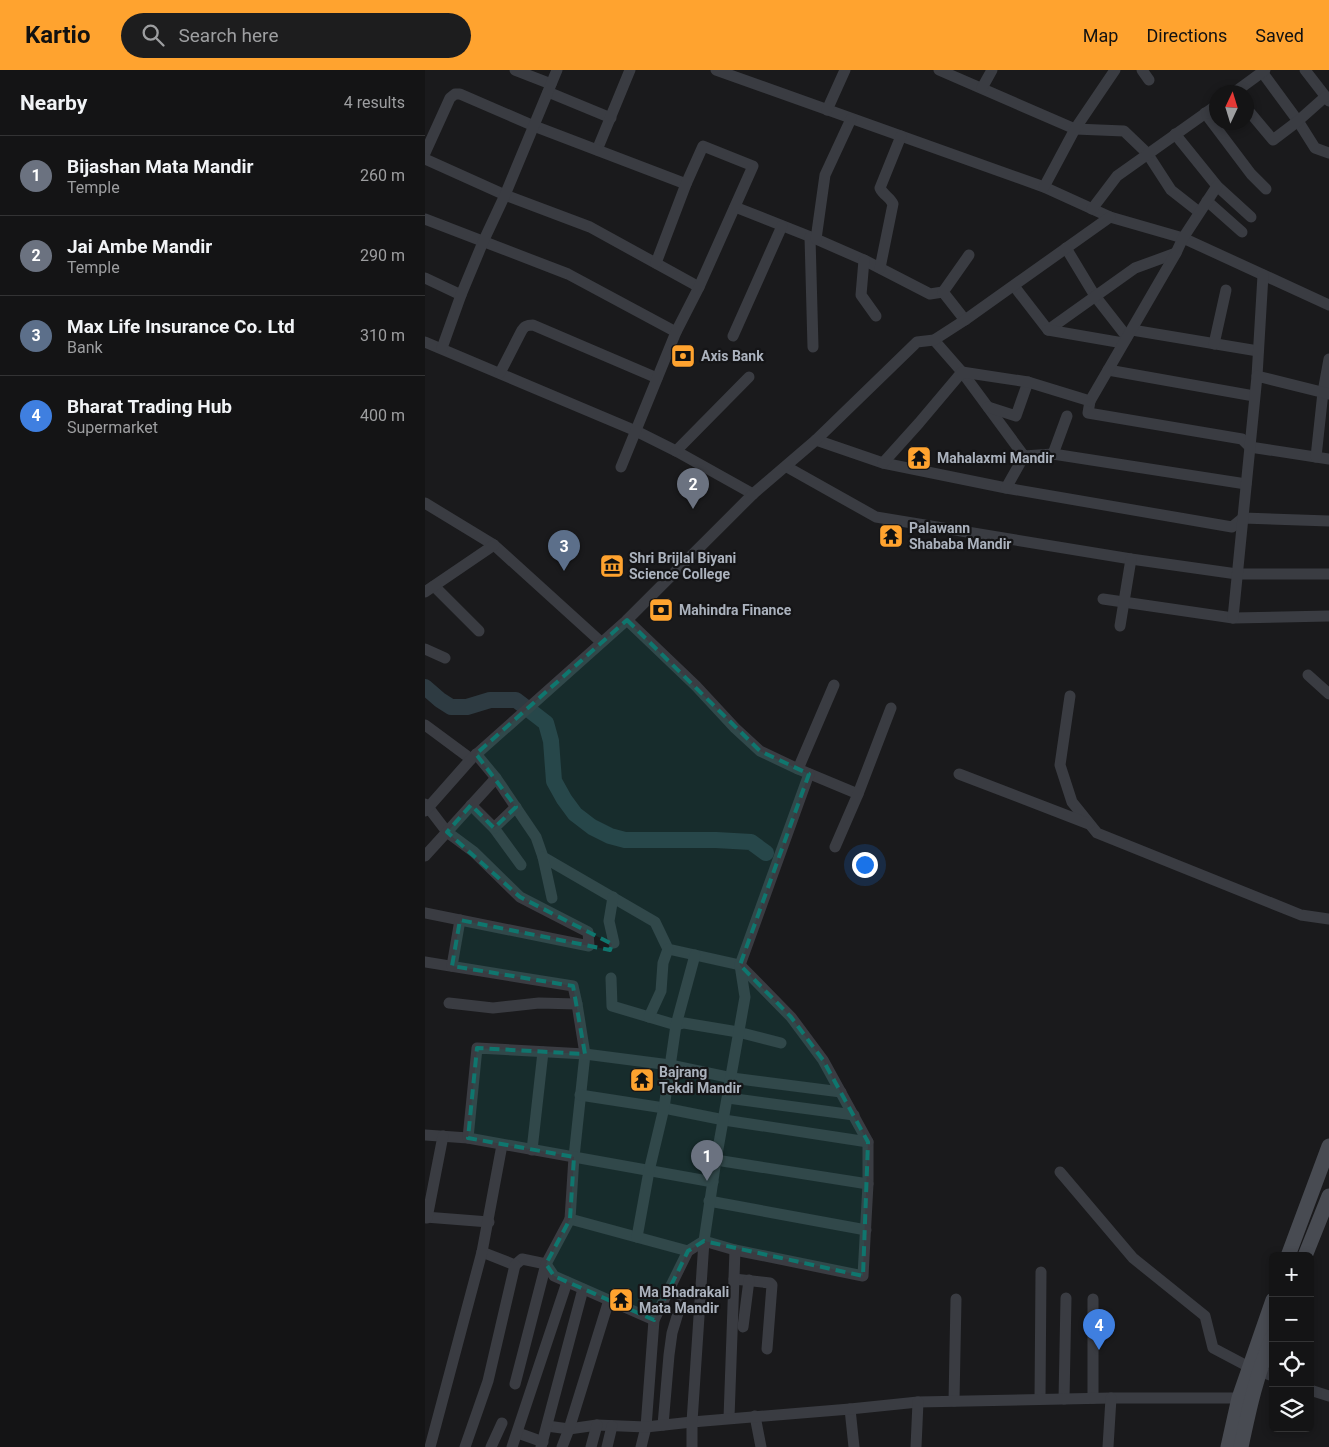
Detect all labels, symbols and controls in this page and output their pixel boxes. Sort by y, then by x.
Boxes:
search box [121,13,471,58]
text: Kartio [25,21,91,49]
icon: search [139,21,167,49]
text: Search here [179,24,278,47]
text: Map [1083,25,1118,46]
text: Directions [1146,25,1227,46]
text: Saved [1255,25,1304,46]
north arrow [1209,85,1254,130]
text: Nearby [20,91,87,115]
text: 4 results [344,93,405,112]
text: Bijashan Mata Mandir [67,155,253,178]
text: 1 [31,166,41,185]
text: 260 m [360,166,405,185]
text: Temple [67,178,120,197]
text: Jai Ambe Mandir [67,235,212,258]
text: 2 [31,246,41,265]
text: 290 m [360,246,405,265]
text: Temple [67,258,120,277]
text: Max Life Insurance Co. Ltd [67,315,295,338]
text: 3 [31,326,41,345]
text: 310 m [360,326,405,345]
text: Bank [67,338,103,357]
bank icon: Axis Bank [670,343,696,369]
place label: Axis Bank [701,348,764,364]
text: Bharat Trading Hub [67,395,232,418]
text: 4 [31,406,41,425]
text: 400 m [360,406,405,425]
text: Supermarket [67,418,158,437]
temple icon: Mahalaxmi Mandir [906,445,932,471]
place label: Mahalaxmi Mandir [937,450,1054,466]
pin: 2 [677,468,709,509]
place label: Palawann Shababa Mandir [909,520,1011,552]
temple icon: Palawann Shababa Mandir [878,523,904,549]
pin: 3 [548,530,580,571]
place label: Shri Brijlal Biyani Science College [629,550,736,582]
museum icon: Shri Brijlal Biyani Science College [599,553,625,579]
bank icon: Mahindra Finance [648,597,674,623]
place label: Mahindra Finance [679,602,792,618]
your location [852,852,878,878]
place label: Bajrang Tekdi Mandir [659,1064,741,1096]
temple icon: Bajrang Tekdi Mandir [629,1067,655,1093]
pin: 1 [691,1140,723,1181]
map controls [1269,1252,1314,1432]
button: + [1269,1252,1314,1297]
place label: Ma Bhadrakali Mata Mandir [639,1284,729,1316]
temple icon: Ma Bhadrakali Mata Mandir [608,1287,634,1313]
button: − [1269,1297,1314,1342]
pin: 4 [1083,1309,1115,1350]
button: locate [1269,1342,1314,1387]
button: layers [1269,1387,1314,1432]

